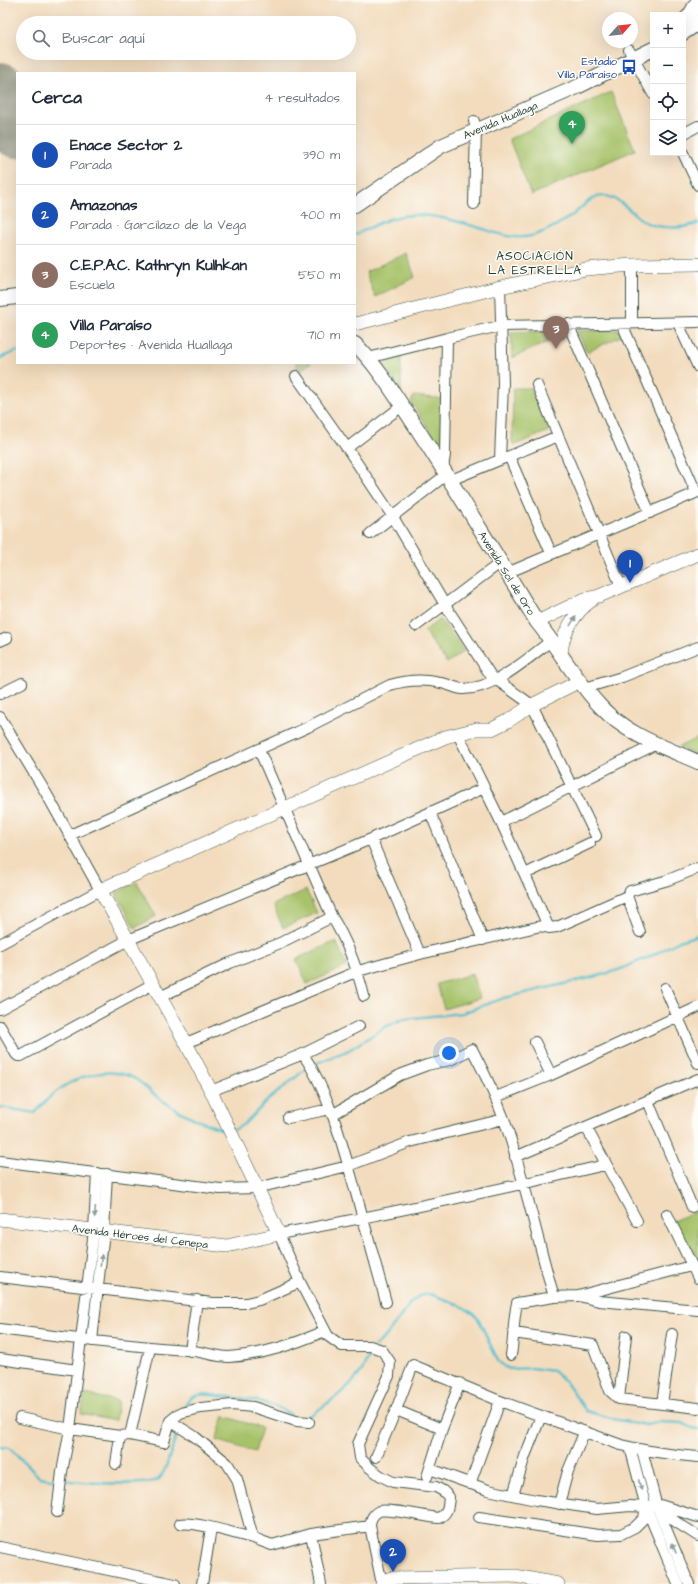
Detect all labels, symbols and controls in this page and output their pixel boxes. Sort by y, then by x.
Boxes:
north arrow [602,12,638,48]
map controls [650,12,686,156]
button: + [650,12,686,48]
search box [16,16,356,60]
icon: search [30,27,52,49]
text: Buscar aquí [62,28,144,49]
button: − [650,48,686,84]
place label: Estadio Villa Paraíso [557,54,618,82]
bus stop icon: Estadio Villa Paraíso [620,58,638,76]
button: locate [650,84,686,120]
text: Cerca [32,86,82,110]
text: 4 resultados [264,89,340,107]
street label: Avenida Huallaga [461,98,541,144]
pin: 4 [559,111,585,144]
button: layers [650,120,686,156]
text: Enace Sector 2 [70,135,182,156]
text: 1 [44,146,46,164]
text: 390 m [302,146,340,164]
text: Parada [70,156,112,174]
text: Amazonas [70,195,137,216]
text: 2 [41,206,49,224]
text: 400 m [299,206,340,224]
text: Parada · Garcilazo de la Vega [70,216,246,234]
district label: ASOCIACIÓN LA ESTRELLA [488,248,582,279]
text: C.E.P.A.C. Kathryn Kulhkan [70,255,247,276]
text: 3 [42,266,48,284]
text: 550 m [298,266,340,284]
text: Escuela [70,276,115,294]
text: Villa Paraíso [70,315,151,336]
pin: 3 [543,316,569,349]
text: 4 [41,326,49,344]
text: 710 m [307,326,340,344]
text: Deportes · Avenida Huallaga [70,336,232,354]
street label: Avenida Sol de Oro [475,528,539,619]
pin: 1 [617,550,643,583]
one-way arrow [570,615,577,627]
your location [439,1043,459,1063]
one-way arrow [91,1206,98,1218]
street label: Avenida Héroes del Cenepa [71,1221,209,1252]
one-way arrow [97,1254,104,1266]
one-way arrow [637,1479,643,1491]
pin: 2 [380,1539,406,1572]
one-way arrow [671,1542,677,1553]

